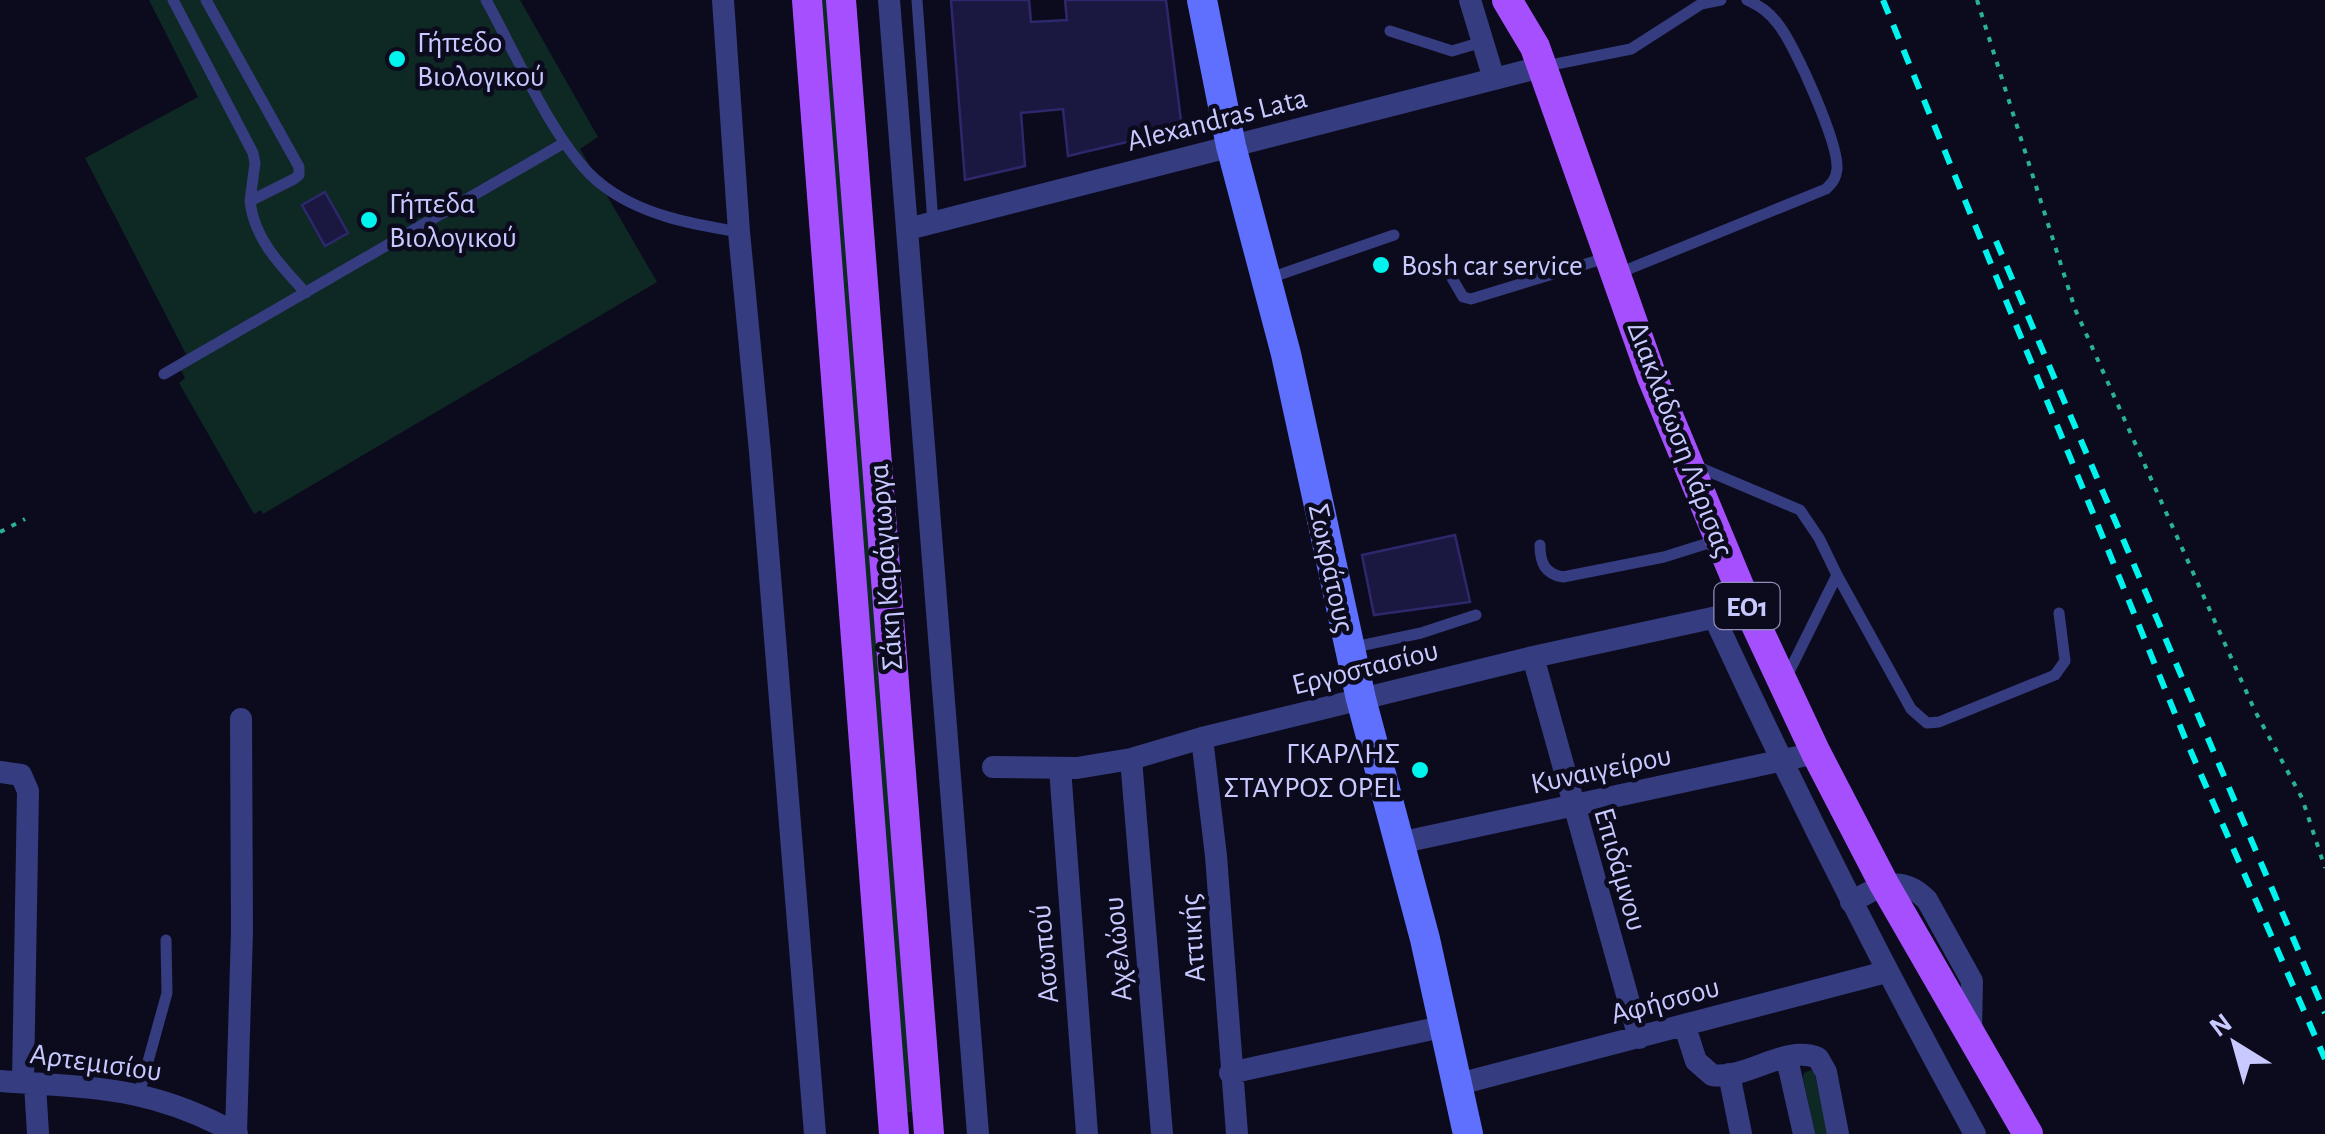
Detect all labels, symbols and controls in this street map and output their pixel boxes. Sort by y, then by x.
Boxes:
place label: Γήπεδο Βιολογικού [417,28,545,92]
marker: Γήπεδο Βιολογικού [386,48,408,70]
street label: Alexandras Lata [1124,83,1310,157]
place label: Γήπεδα Βιολογικού [389,189,517,253]
marker: Γήπεδα Βιολογικού [358,209,380,231]
place label: Bosh car service [1401,251,1583,281]
marker: Bosh car service [1370,254,1392,276]
street label: Διακλάδωση Λάρισας [1621,317,1739,561]
street label: Σάκη Καράγιωργα [864,462,908,672]
street label: Σωκράτους [1303,501,1359,636]
road number: ΕΟ1 [1714,583,1780,629]
street label: Εργοστασίου [1289,635,1442,701]
place label: ΓΚΑΡΛΗΣ ΣΤΑΥΡΟΣ OPEL [1224,739,1401,803]
street label: Κυναιγείρου [1528,740,1674,800]
marker: ΓΚΑΡΛΗΣ ΣΤΑΥΡΟΣ OPEL [1409,759,1431,781]
street label: Επιδάμνου [1588,804,1652,934]
street label: Αττικής [1175,893,1211,983]
street label: Αχελώου [1098,895,1138,1003]
street label: Ασωπού [1026,903,1064,1005]
street label: Αφήσσου [1608,972,1723,1030]
north arrow [2185,994,2285,1094]
text: N [2205,1009,2237,1043]
street label: Αρτεμισίου [28,1039,164,1087]

